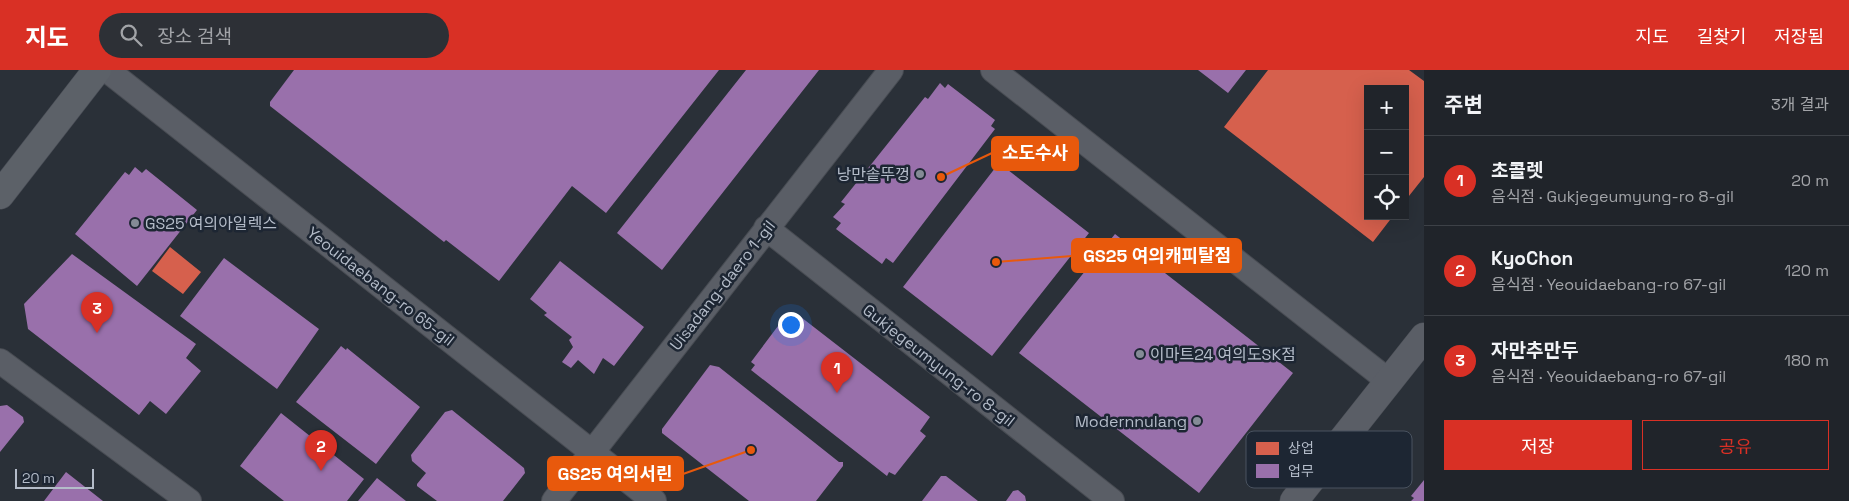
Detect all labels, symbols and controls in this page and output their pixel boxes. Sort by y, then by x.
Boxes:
search box [99,13,449,58]
icon: search [117,21,145,49]
text: 지도 [25,22,69,53]
text: 장소 검색 [157,24,232,49]
text: 지도 [1636,25,1669,48]
text: 길찾기 [1697,25,1746,48]
text: 저장됨 [1774,25,1824,48]
map controls [1364,85,1409,220]
button: + [1364,85,1409,130]
text: 주변 [1444,91,1483,118]
text: 3개 결과 [1771,94,1829,115]
button: − [1364,130,1409,175]
callout: 소도수사 [992,137,1078,170]
text: 소도수사 [1002,141,1069,164]
text: 초콜렛 [1491,158,1543,183]
place label: 낭만솥뚜껑 [836,164,910,185]
marker: 낭만솥뚜껑 [914,168,926,180]
text: 1 [1456,170,1464,191]
text: 20 m [1791,170,1829,191]
button: locate [1364,175,1409,220]
text: 음식점 · Gukjegeumyung-ro 8-gil [1491,186,1734,207]
place label: GS25 여의아일렉스 [145,213,277,234]
street label: Uisadang-daero 1-gil [665,216,780,355]
marker: GS25 여의아일렉스 [129,217,141,229]
street label: Yeouidaebang-ro 65-gil [303,222,459,351]
callout: GS25 여의캐피탈점 [1072,239,1241,272]
text: GS25 여의캐피탈점 [1083,244,1231,267]
text: KyoChon [1491,246,1573,271]
text: 2 [1455,260,1465,281]
text: 120 m [1785,260,1829,281]
text: 음식점 · Yeouidaebang-ro 67-gil [1491,274,1726,295]
pin: 3 [81,292,113,333]
street label: Gukjegeumyung-ro 8-gil [858,299,1019,431]
your location [778,312,804,338]
text: 자만추만두 [1491,338,1578,363]
place label: 이마트24 여의도SK점 [1150,344,1296,365]
marker: 이마트24 여의도SK점 [1134,348,1146,360]
text: 3 [1455,350,1465,371]
text: 180 m [1784,350,1829,371]
pin: 1 [821,352,853,393]
text: 음식점 · Yeouidaebang-ro 67-gil [1491,366,1726,387]
place label: Modernnulang [1075,411,1187,432]
marker: Modernnulang [1191,415,1203,427]
button: 저장 [1444,420,1632,470]
button: 공유 [1642,420,1829,470]
pin: 2 [305,430,337,471]
legend [1246,431,1412,488]
text: 상업 [1288,439,1314,457]
callout: GS25 여의서린 [548,457,683,490]
text: GS25 여의서린 [557,462,673,485]
text: 업무 [1288,462,1314,480]
scale bar [15,466,94,489]
text: 20 m [22,469,55,487]

